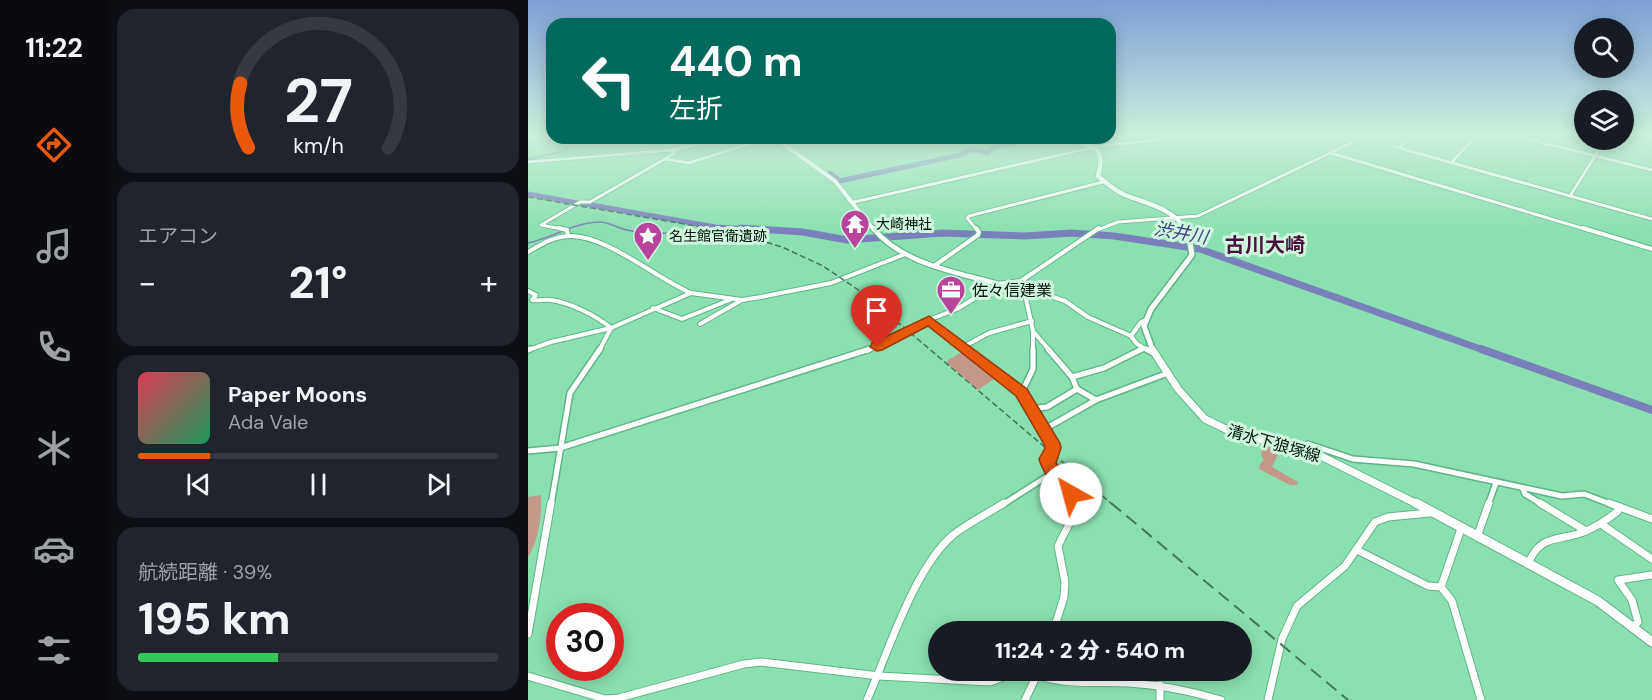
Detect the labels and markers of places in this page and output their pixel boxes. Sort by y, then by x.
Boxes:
temple icon: 大崎神社 [839,208,871,250]
place label: 大崎神社 [876,215,932,233]
place icon: 名生館官衛遺跡 [632,220,664,262]
place label: 名生館官衛遺跡 [669,227,767,245]
office icon: 佐々信建業 [935,274,967,316]
place label: 佐々信建業 [972,280,1052,301]
pin [851,285,902,347]

